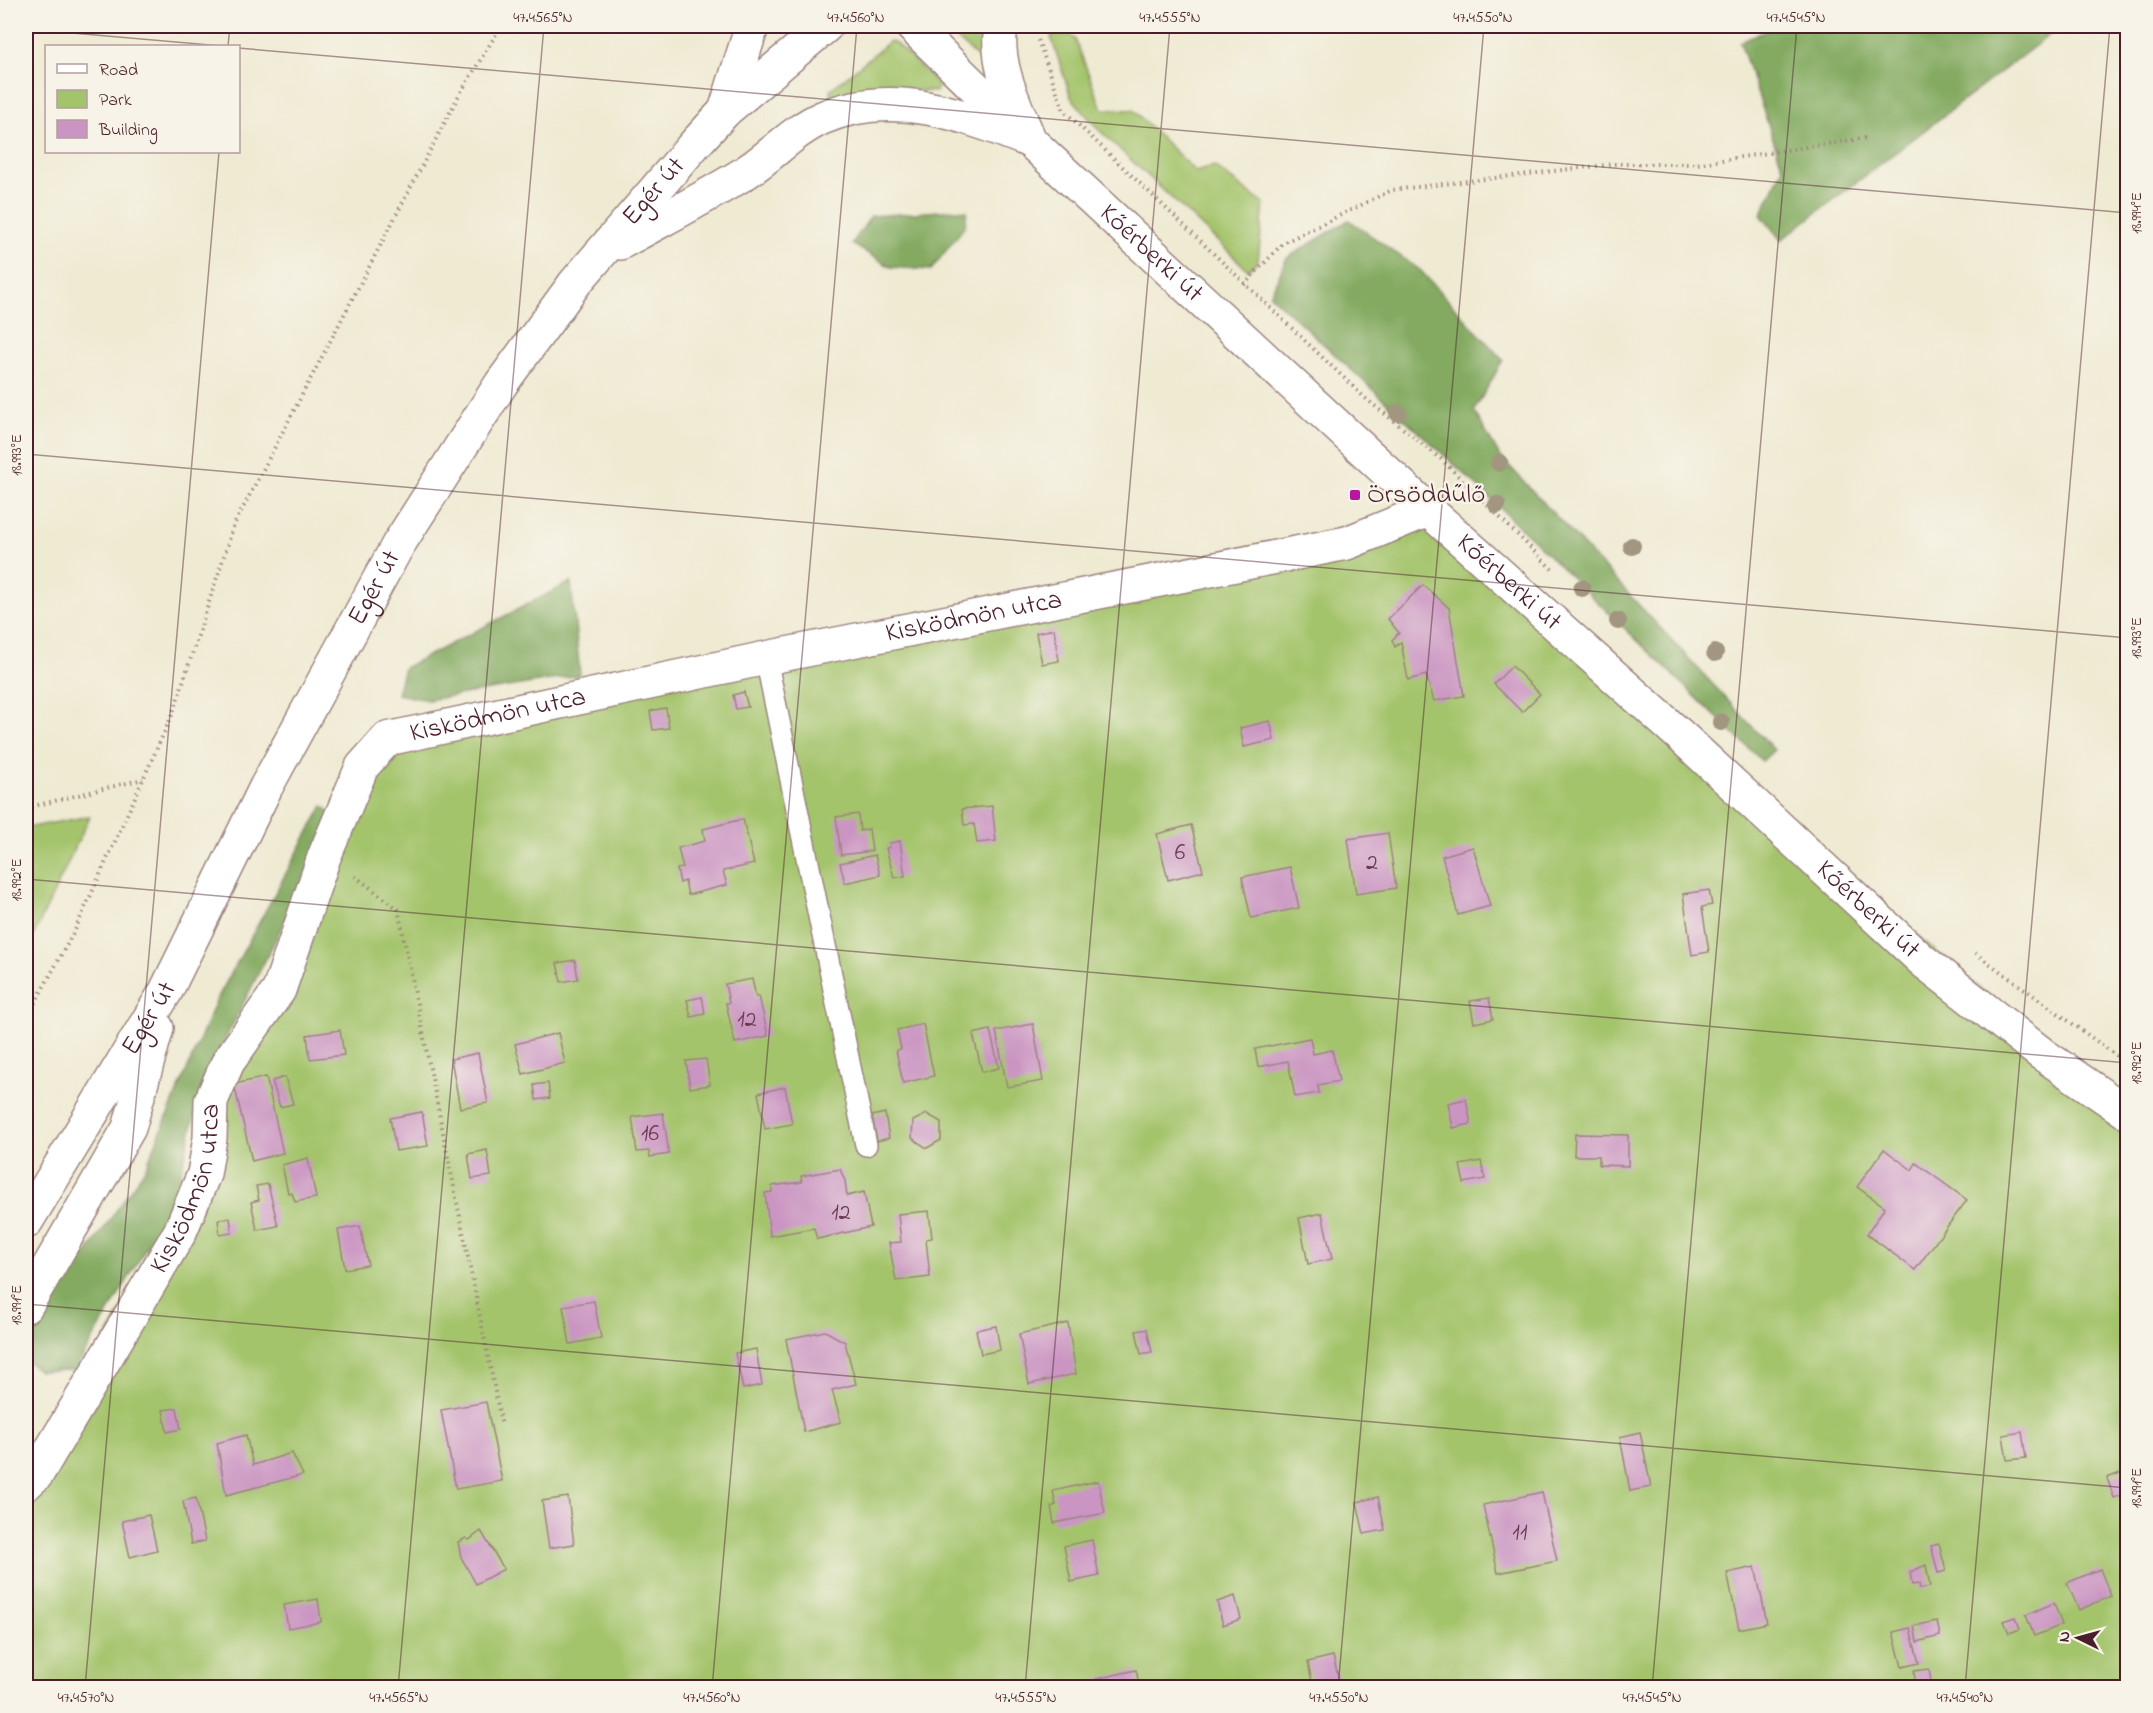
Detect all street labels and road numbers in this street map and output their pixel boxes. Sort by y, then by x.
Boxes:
street label: Egér út [613,148,695,235]
street label: Kőérberki út [1090,195,1212,312]
street label: Kőérberki út [1447,524,1570,640]
street label: Egér út [338,543,411,633]
street label: Kisködmön utca [882,580,1065,653]
street label: Kisködmön utca [406,678,589,753]
street label: Kőérberki út [1807,851,1929,968]
street label: Egér út [112,975,187,1063]
street label: Kisködmön utca [140,1103,230,1281]

